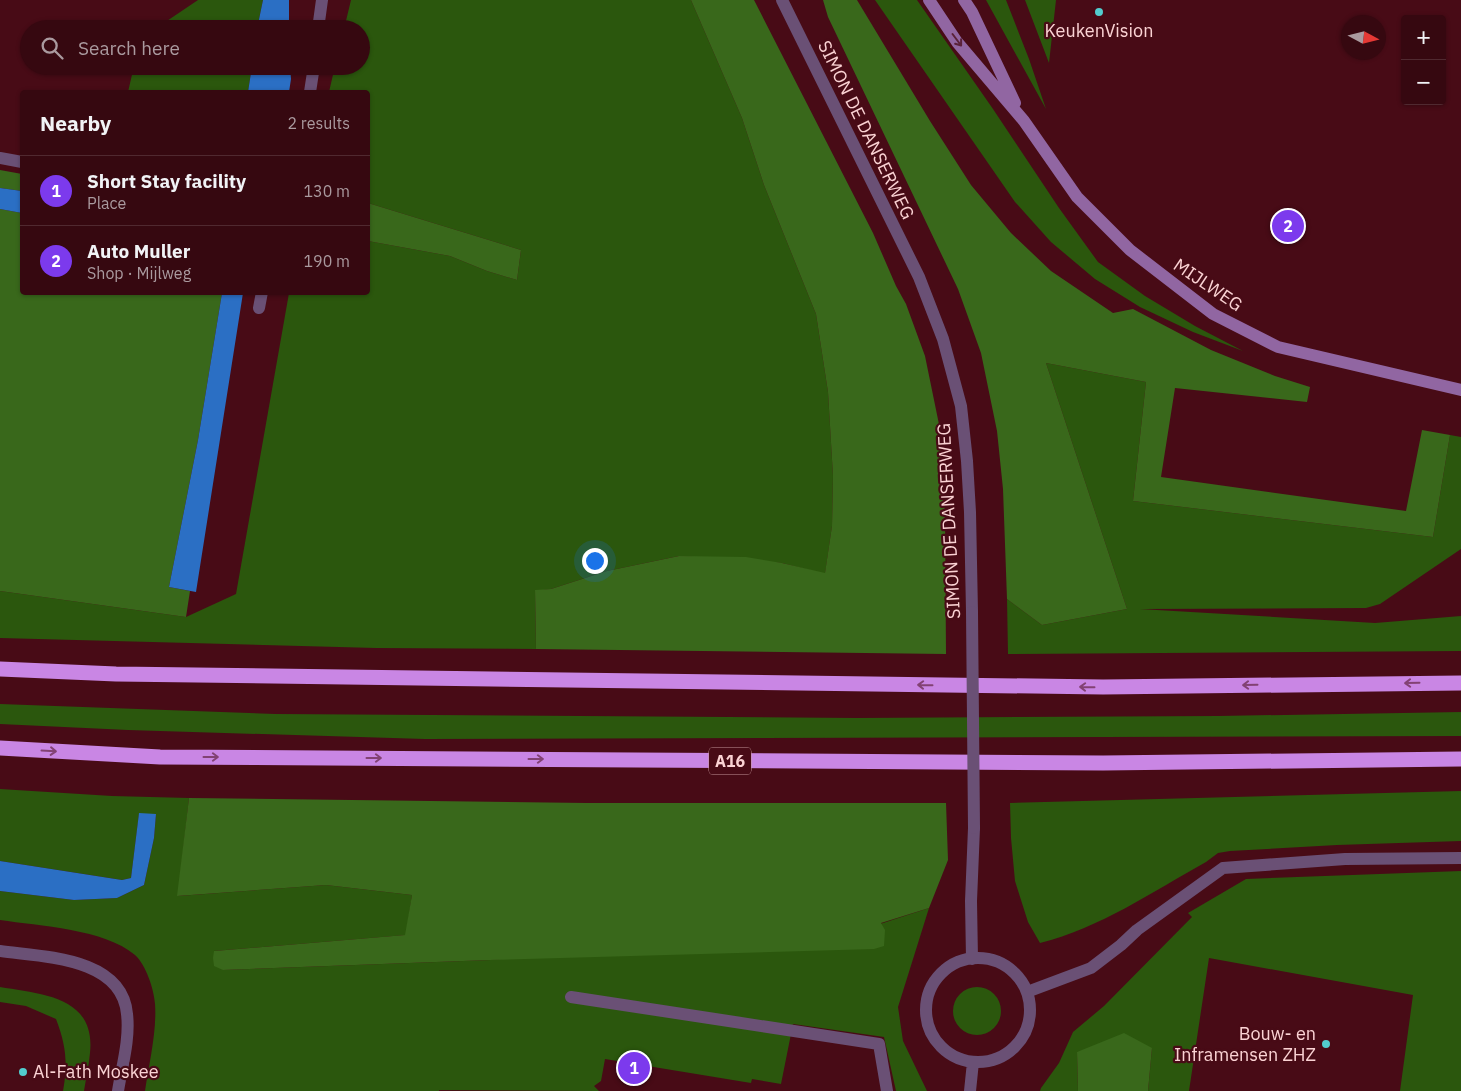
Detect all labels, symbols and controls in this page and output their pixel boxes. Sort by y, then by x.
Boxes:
marker: KeukenVision [1093,6,1105,18]
north arrow [1341,15,1386,60]
map controls [1401,15,1446,105]
button: + [1401,15,1446,60]
place label: KeukenVision [1045,19,1153,42]
search box [20,20,370,75]
one-way arrow [951,33,962,46]
icon: search [38,34,66,62]
text: Search here [78,36,180,60]
street label: SIMON DE DANSERWEG [813,37,920,223]
button: − [1401,60,1446,105]
text: Nearby [40,109,111,137]
text: 2 results [287,113,350,133]
text: Short Stay facility [87,169,246,193]
text: 1 [51,181,61,201]
text: 130 m [303,181,350,201]
text: Place [87,193,126,213]
pin: 2 [1272,207,1304,245]
text: Auto Muller [87,239,190,263]
text: 2 [51,251,61,271]
text: 190 m [303,251,350,271]
street label: MIJLWEG [1169,253,1247,316]
text: Shop · Mijlweg [87,263,191,283]
street label: SIMON DE DANSERWEG [932,422,965,620]
your location [582,548,608,574]
one-way arrow [1405,678,1421,688]
one-way arrow [917,680,934,690]
one-way arrow [1242,680,1258,690]
one-way arrow [1080,682,1096,692]
one-way arrow [40,746,56,755]
road number: A16 [709,748,751,774]
one-way arrow [202,752,219,762]
one-way arrow [365,753,381,763]
one-way arrow [528,754,544,764]
place label: Bouw- en Inframensen ZHZ [1174,1022,1316,1066]
marker: Bouw- en Inframensen ZHZ [1320,1038,1332,1050]
pin: 1 [618,1049,650,1087]
place label: Al-Fath Moskee [33,1060,159,1083]
marker: Al-Fath Moskee [17,1066,29,1078]

